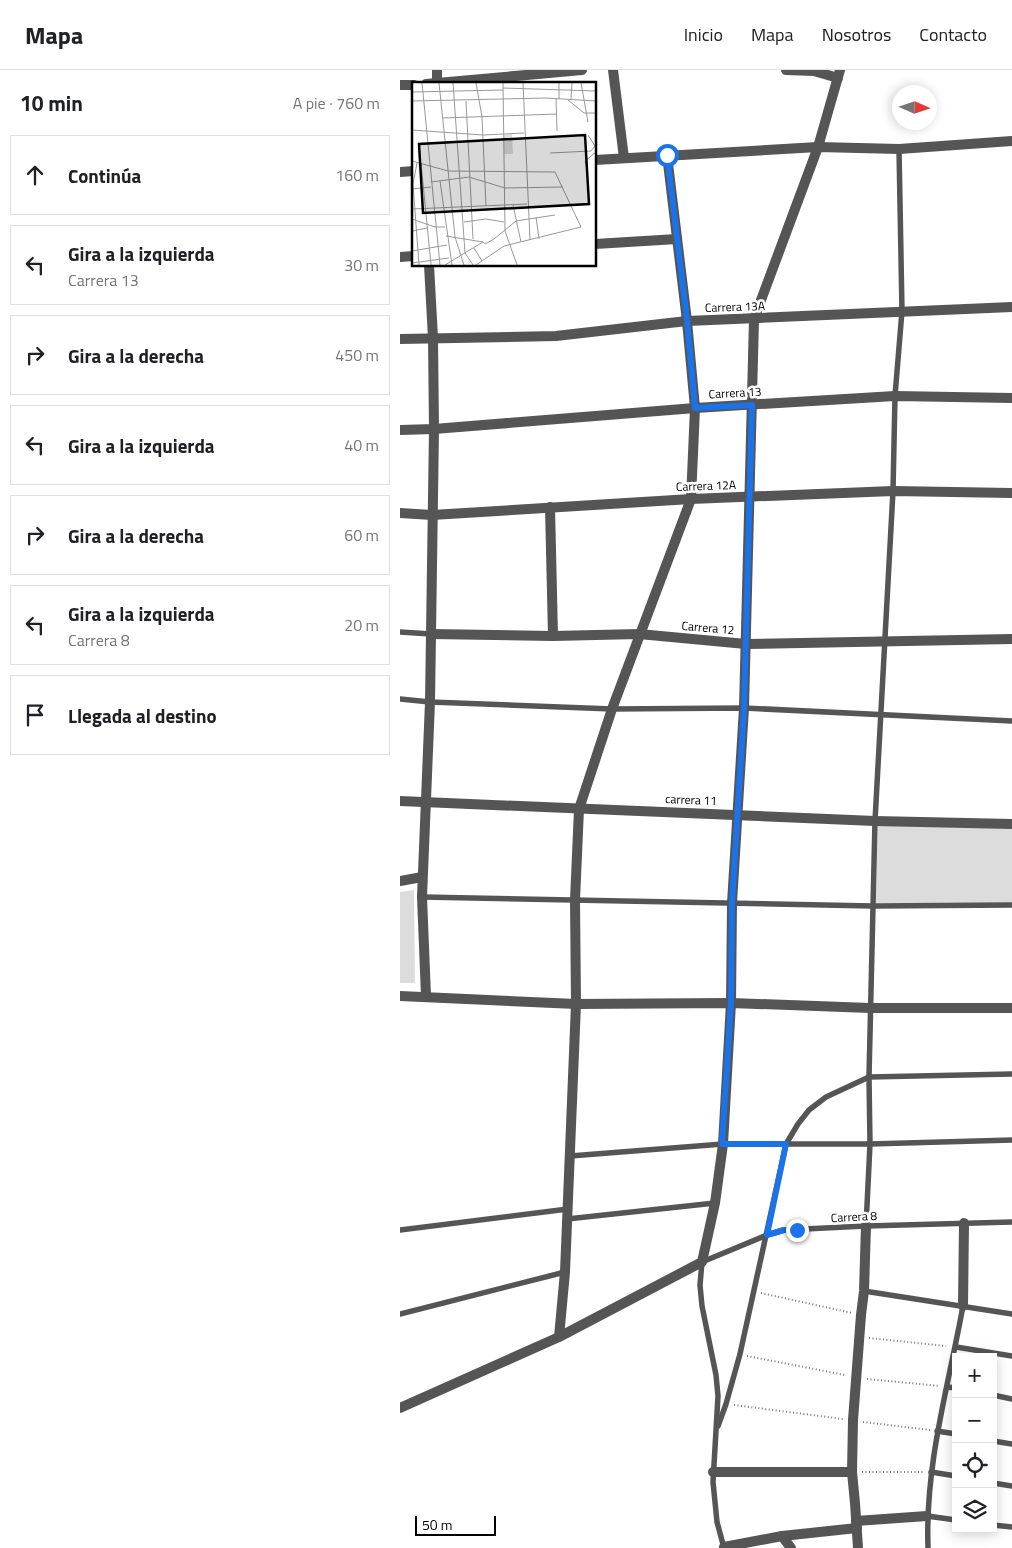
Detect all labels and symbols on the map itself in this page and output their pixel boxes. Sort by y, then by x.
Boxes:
inset map [412,82,596,266]
north arrow [892,85,937,130]
route start [656,144,679,167]
street label: Carrera 13A [705,296,765,317]
street label: Carrera 13 [708,382,762,403]
street label: Carrera 12A [676,475,736,496]
street label: Carrera 12 [681,616,735,639]
street label: carrera 11 [665,789,717,810]
street label: Carrera 8 [830,1206,878,1227]
route end [786,1219,809,1242]
scale bar [415,1513,496,1536]

